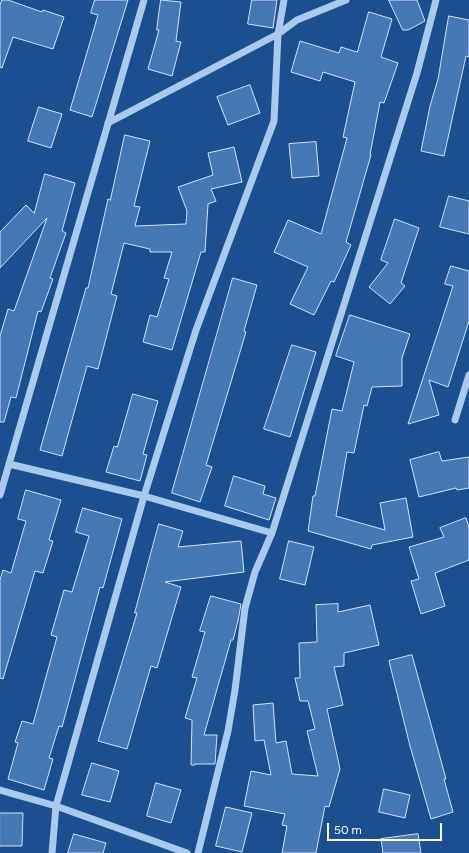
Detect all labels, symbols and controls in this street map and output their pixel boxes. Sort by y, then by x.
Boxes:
scale bar [329,815,444,841]
text: 50 m [334,823,362,837]

